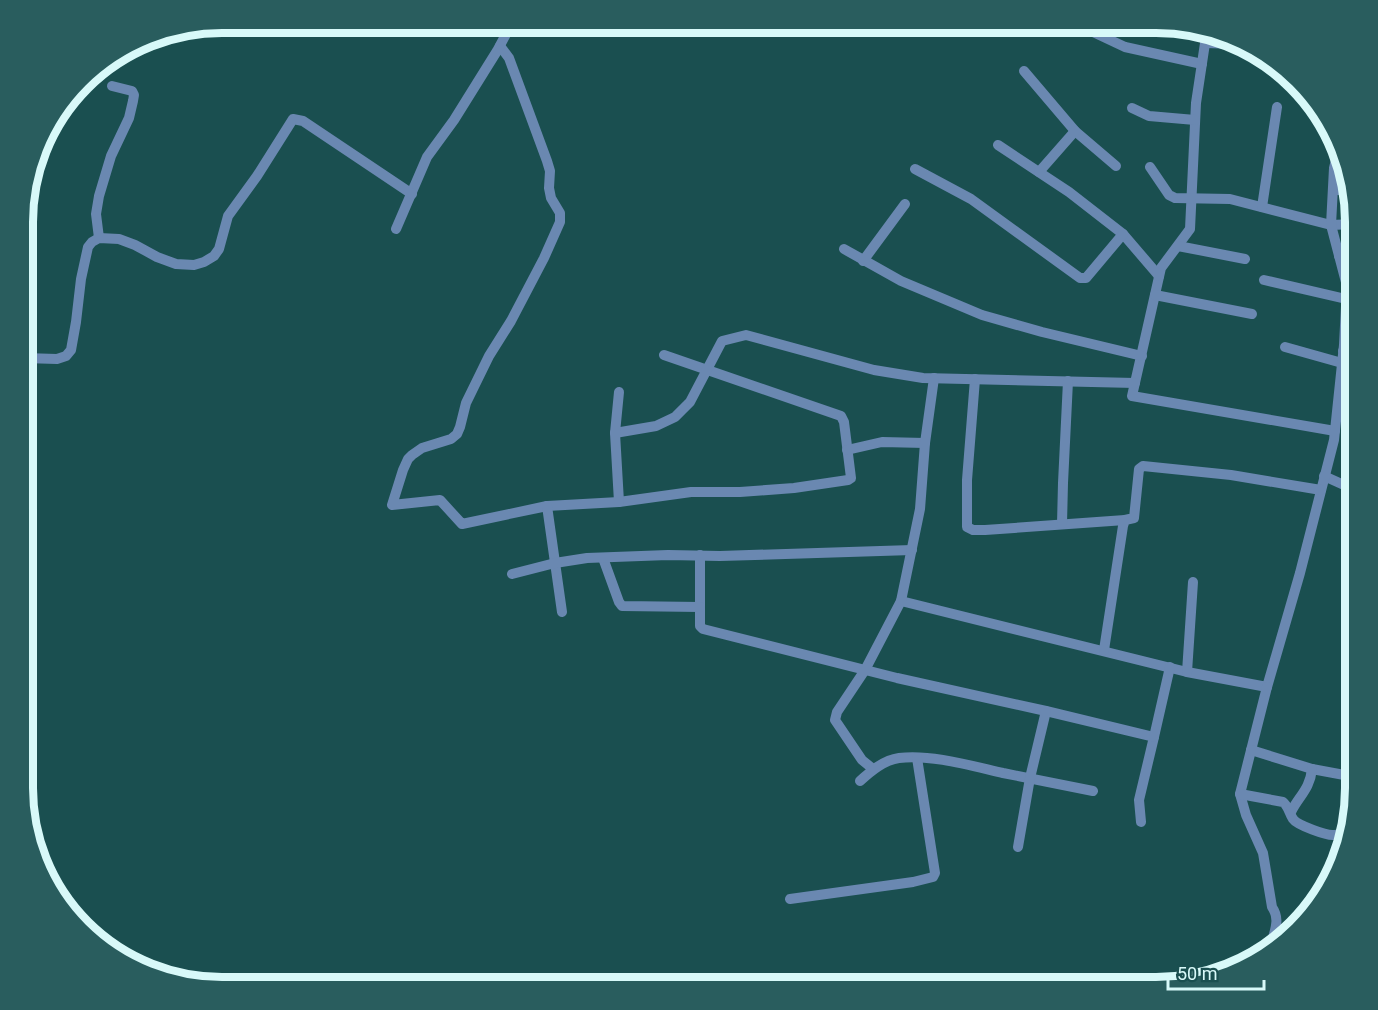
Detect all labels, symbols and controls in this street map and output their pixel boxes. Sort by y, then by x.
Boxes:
scale bar [1168,953,1264,991]
text: 50 m [1177,963,1217,984]

